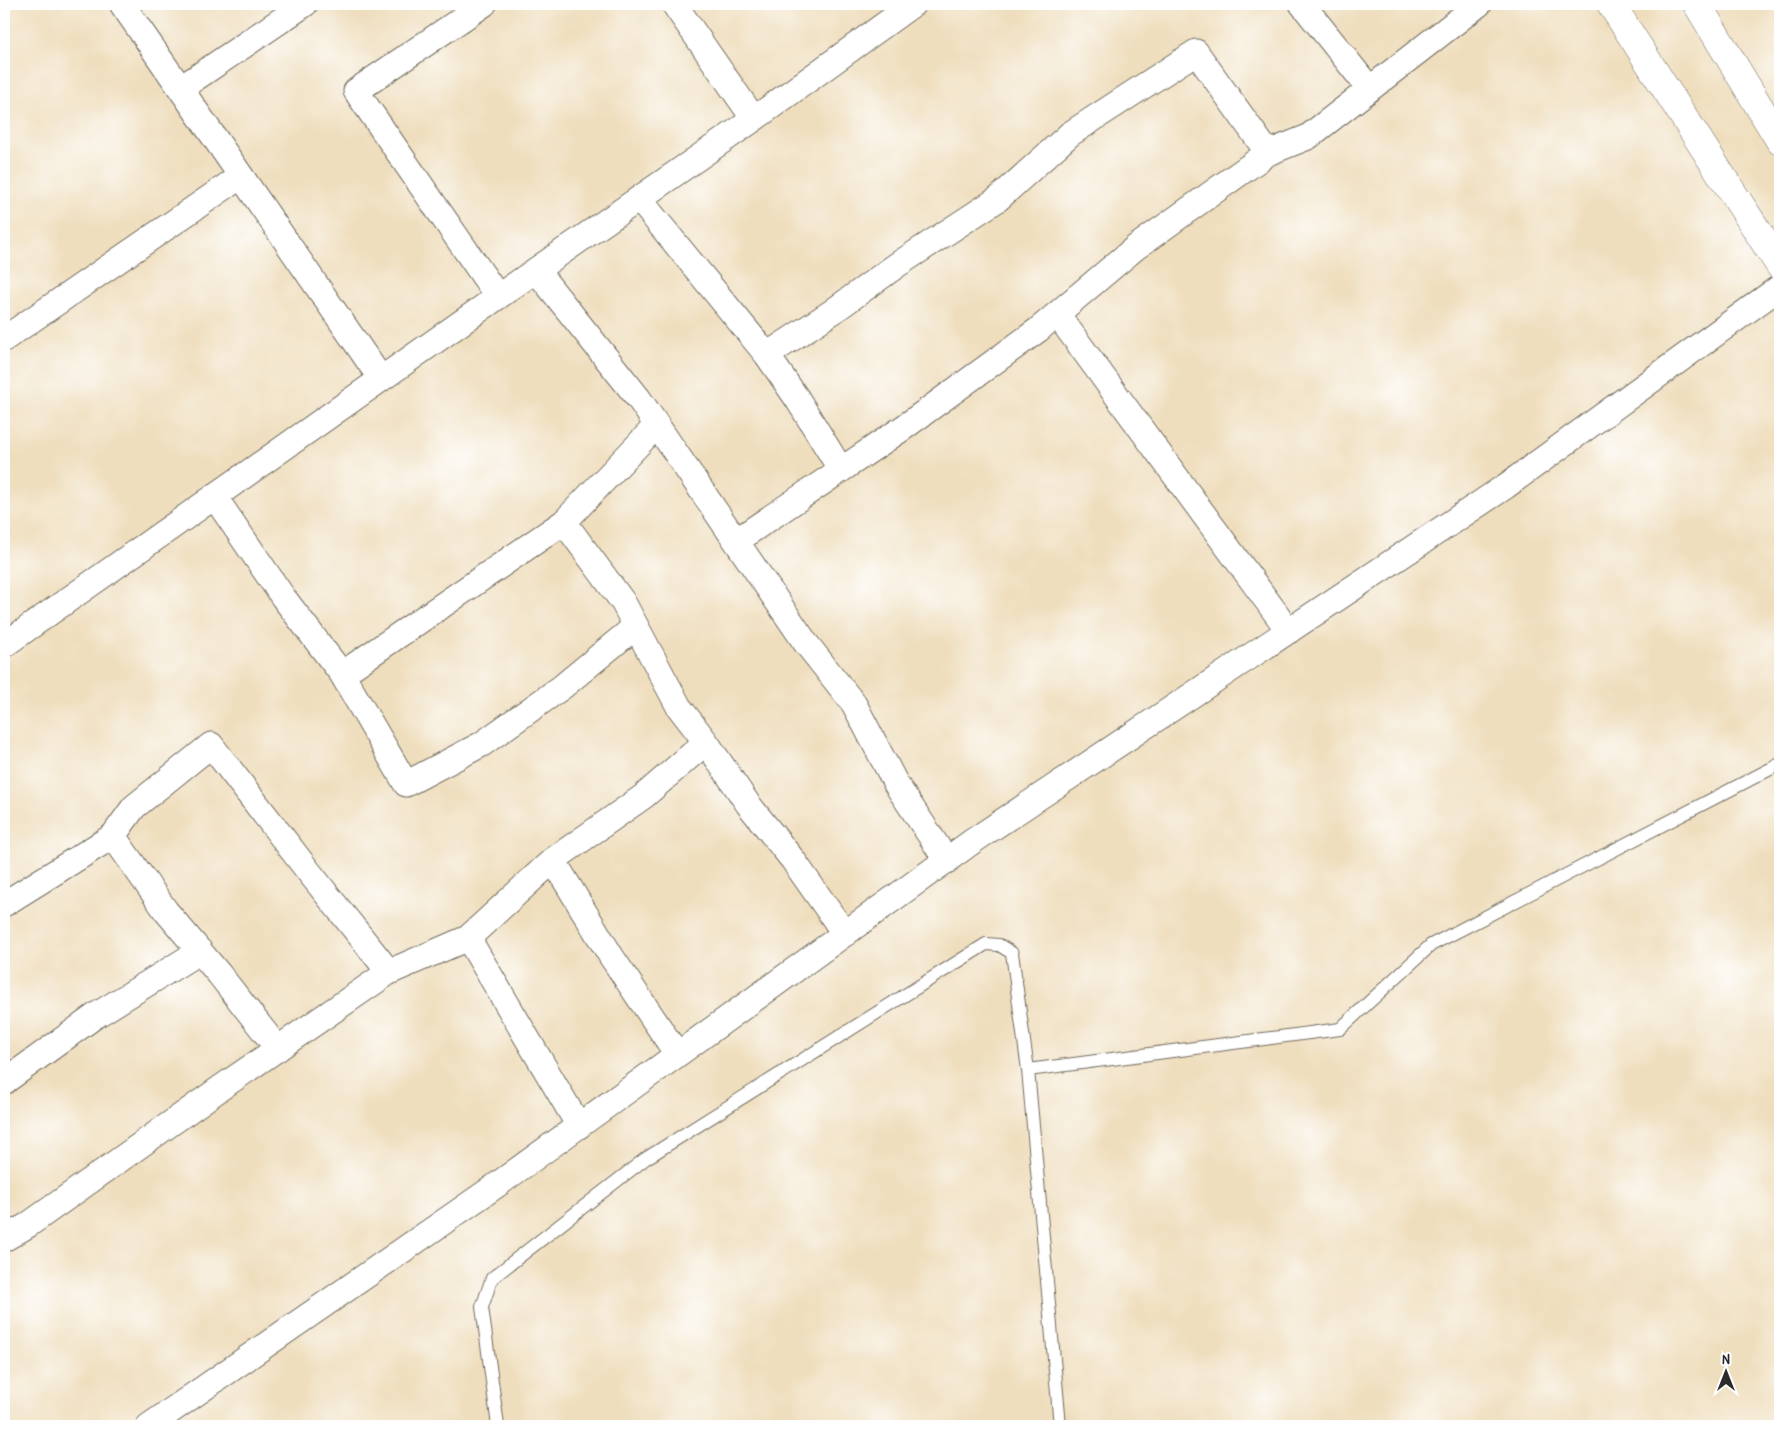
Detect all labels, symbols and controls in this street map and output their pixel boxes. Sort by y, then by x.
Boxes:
north arrow [1702,1348,1752,1398]
text: N [1722,1349,1730,1368]

